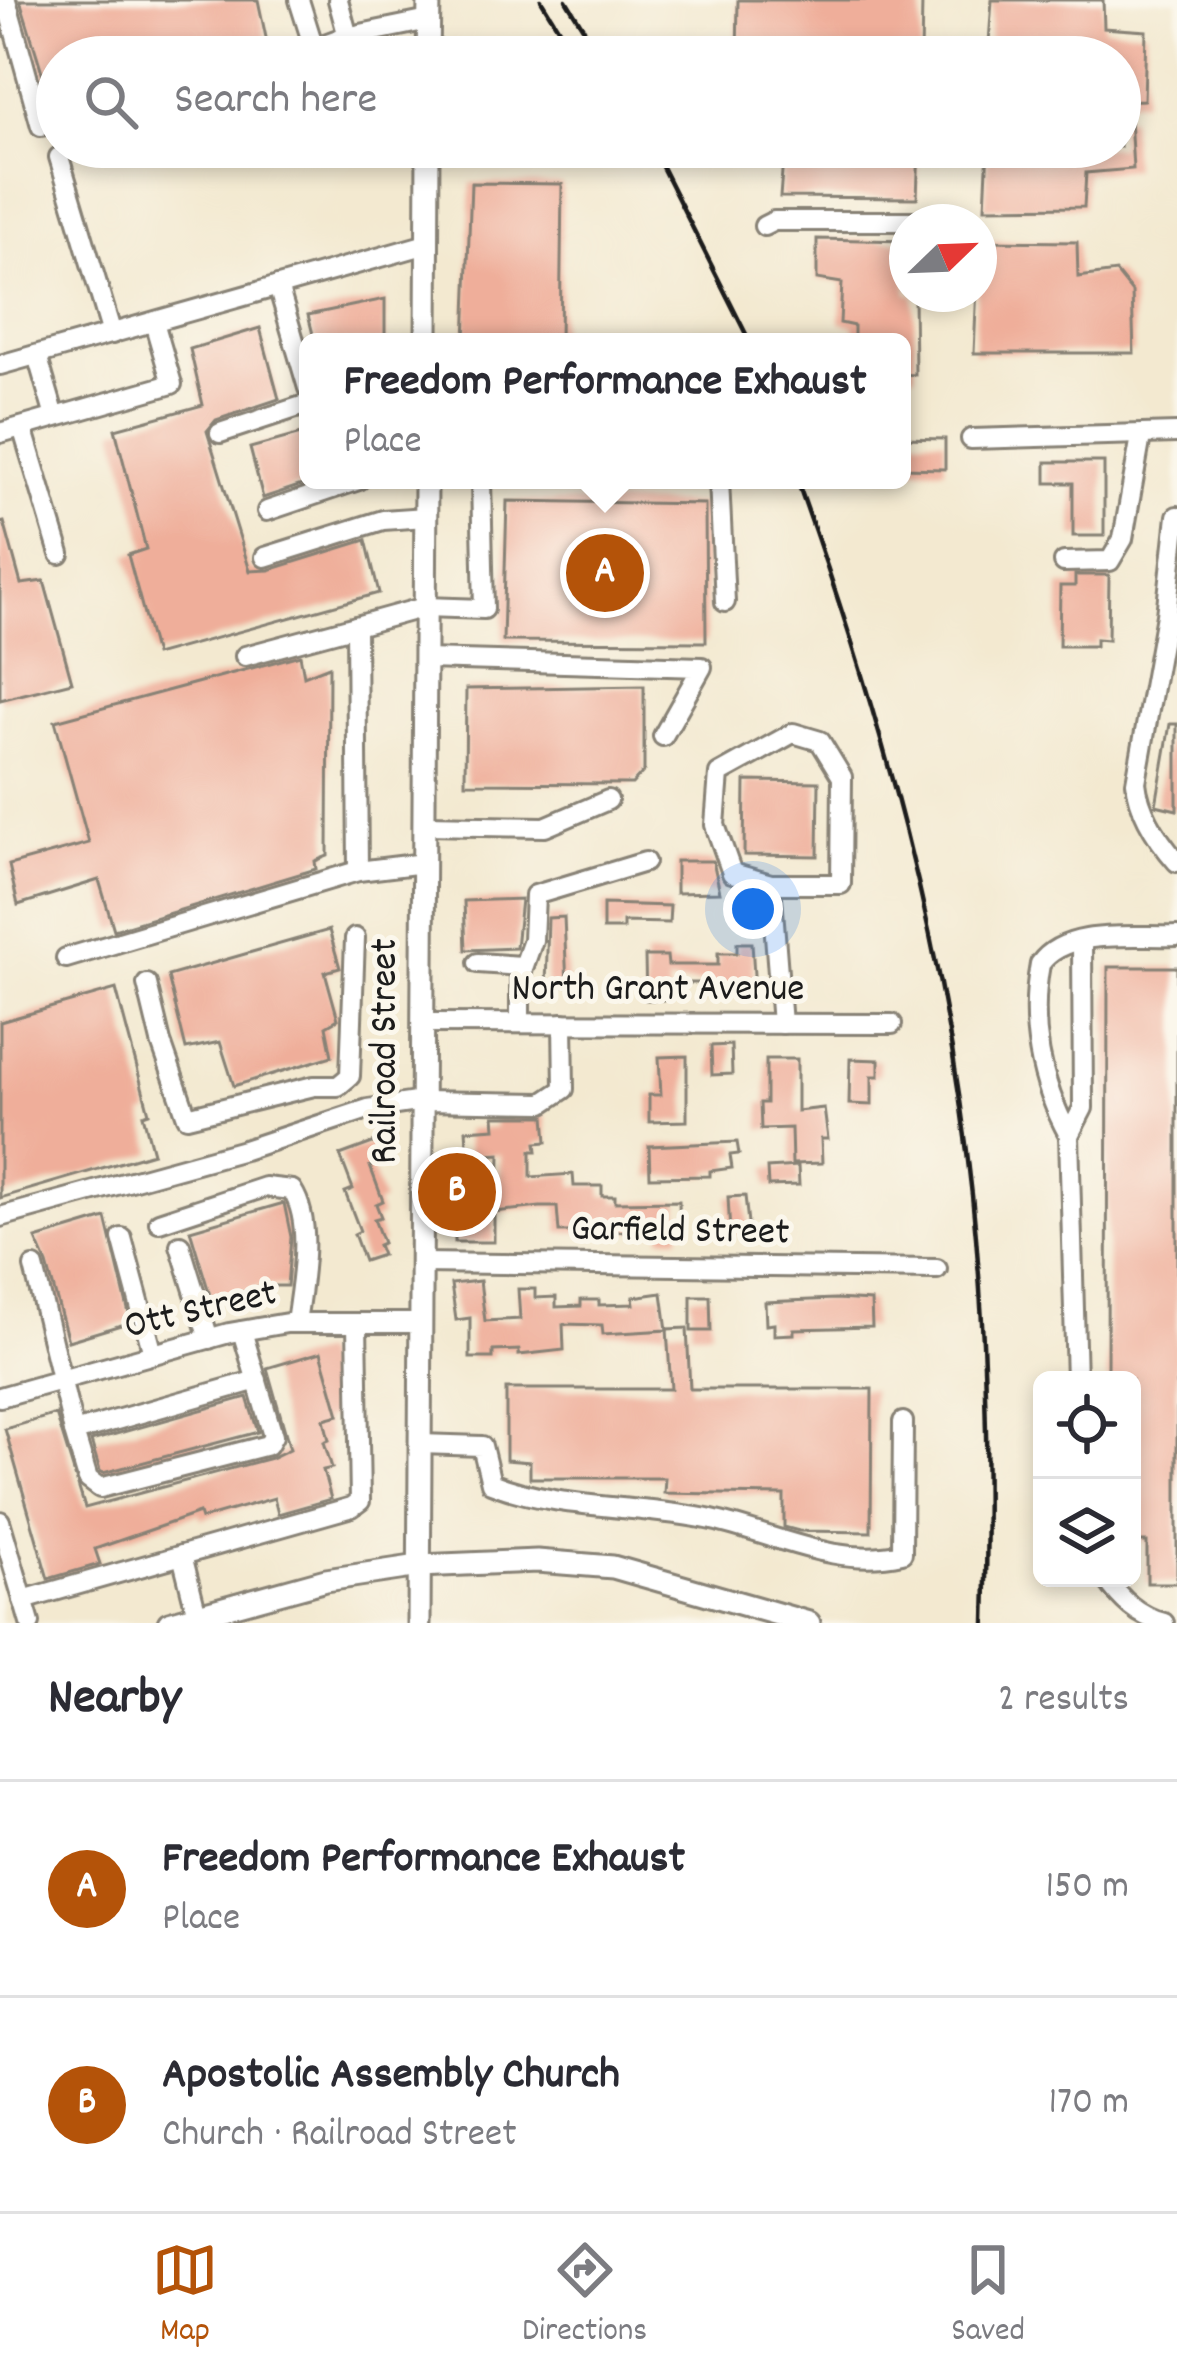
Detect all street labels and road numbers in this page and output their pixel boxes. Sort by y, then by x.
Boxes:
street label: Railroad Street [360,938,415,1164]
street label: North Grant Avenue [512,964,804,1019]
street label: Garfield Street [570,1204,790,1262]
street label: Ott Street [119,1268,283,1356]

